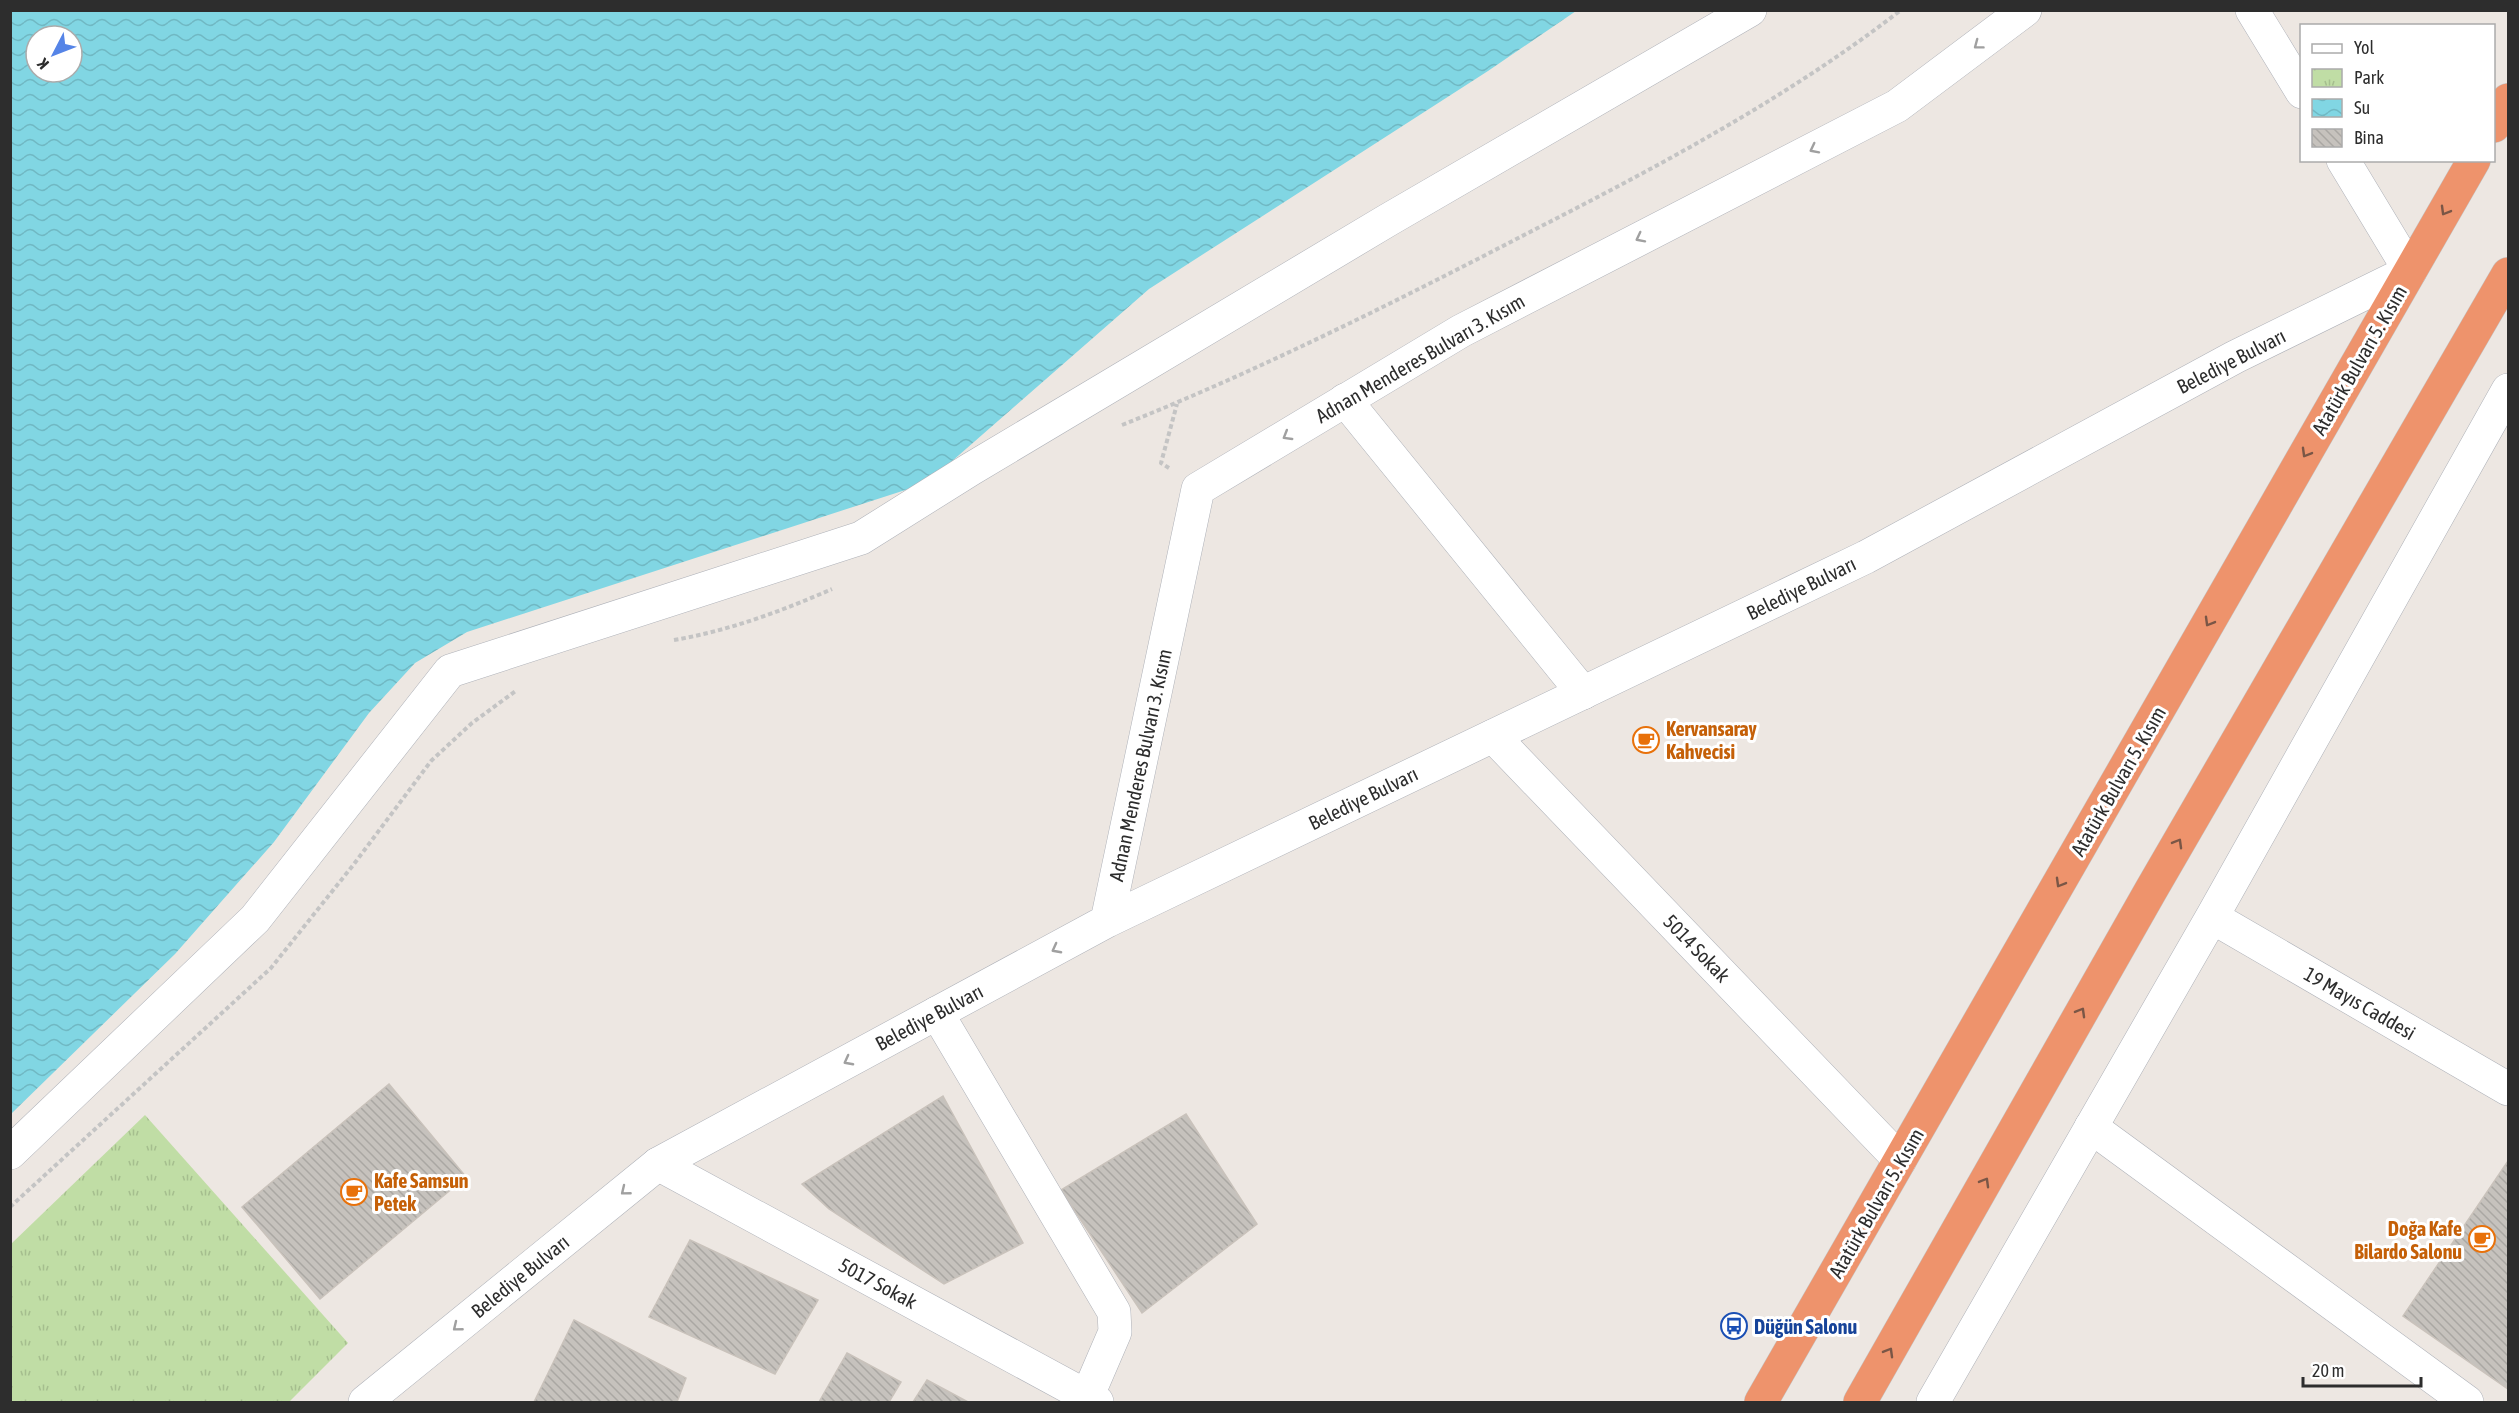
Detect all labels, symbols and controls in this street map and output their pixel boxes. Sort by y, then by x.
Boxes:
north arrow [24,24,84,84]
legend [2300,24,2495,162]
text: Yol [2354,37,2374,58]
one-way arrow [1974,38,1985,49]
text: K [33,55,52,73]
text: Park [2354,67,2384,88]
text: Su [2354,97,2370,118]
text: Bina [2354,127,2384,148]
one-way arrow [1809,141,1820,153]
one-way arrow [2440,205,2452,215]
one-way arrow [1636,231,1647,242]
street label: Atatürk Bulvarı 5. Kısım [2307,281,2411,439]
street label: Adnan Menderes Bulvarı 3. Kısım [1312,289,1528,427]
street label: Belediye Bulvarı [2173,324,2289,398]
one-way arrow [1283,428,1293,440]
one-way arrow [2302,447,2313,457]
street label: Belediye Bulvarı [1743,552,1859,624]
one-way arrow [2205,616,2216,626]
street label: Adnan Menderes Bulvarı 3. Kısım [1104,647,1176,883]
street label: Atatürk Bulvarı 5. Kısım [2066,702,2170,860]
place label: Kervansaray Kahvecisi [1666,717,1758,763]
cafe icon: Kervansaray Kahvecisi [1631,725,1661,755]
street label: Belediye Bulvarı [1305,762,1421,834]
one-way arrow [2171,839,2182,849]
one-way arrow [2055,877,2067,887]
street label: 5014 Sokak [1659,909,1735,987]
one-way arrow [1052,942,1062,953]
street label: 19 Mayıs Caddesi [2300,962,2420,1044]
street label: Belediye Bulvarı [871,979,987,1055]
one-way arrow [2074,1008,2085,1018]
one-way arrow [843,1054,854,1065]
street label: Atatürk Bulvarı 5. Kısım [1824,1124,1928,1282]
place label: Kafe Samsun Petek [374,1169,469,1215]
cafe icon: Kafe Samsun Petek [339,1177,369,1207]
one-way arrow [1978,1178,1989,1188]
one-way arrow [621,1183,632,1194]
place label: Doğa Kafe Bilardo Salonu [2354,1217,2462,1263]
cafe icon: Doğa Kafe Bilardo Salonu [2467,1224,2497,1254]
street label: Belediye Bulvarı [467,1230,573,1322]
street label: 5017 Sokak [835,1253,921,1313]
bus stop icon: Düğün Salonu [1719,1311,1749,1341]
place label: Düğün Salonu [1754,1315,1857,1338]
one-way arrow [453,1320,464,1331]
one-way arrow [1882,1347,1893,1358]
scale bar [2303,1350,2422,1388]
text: 20 m [2312,1360,2344,1381]

